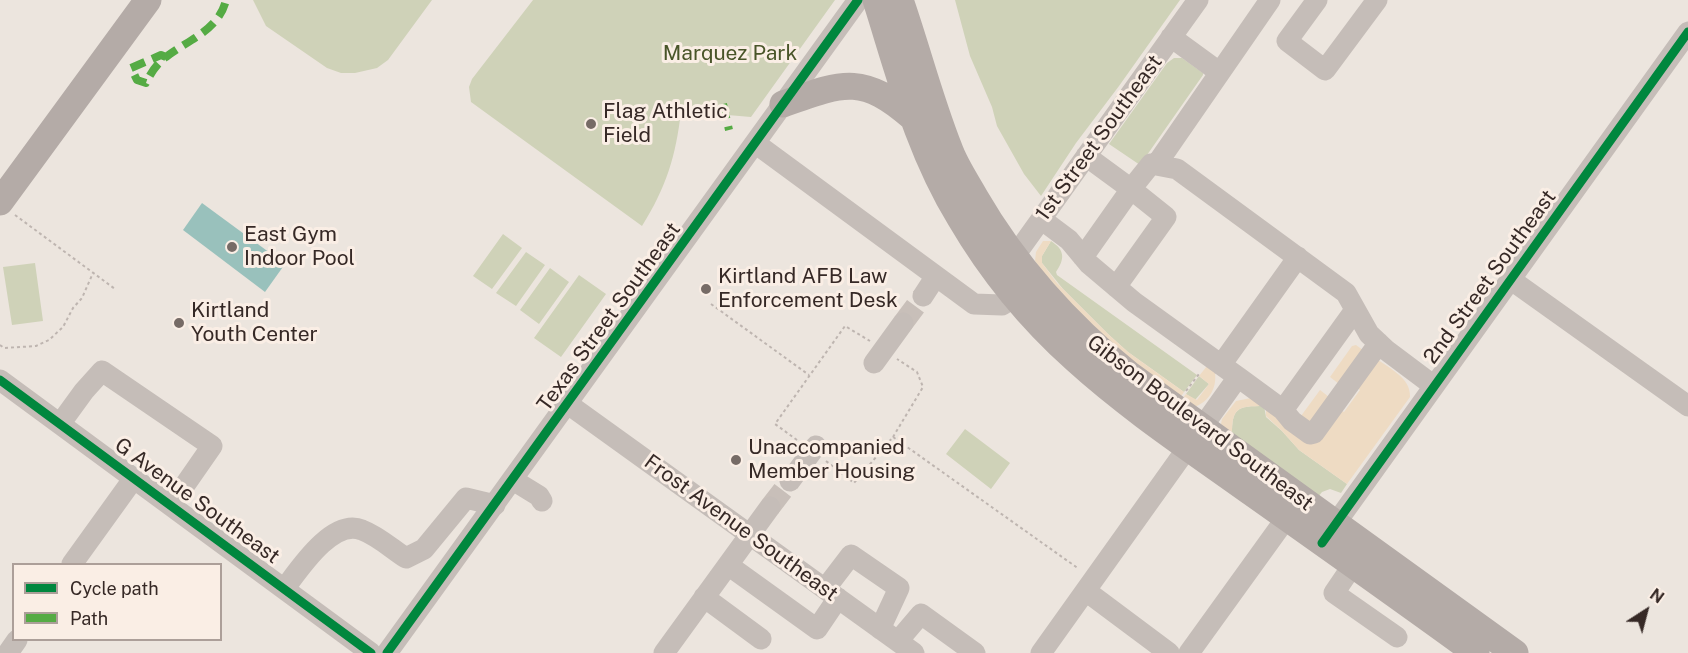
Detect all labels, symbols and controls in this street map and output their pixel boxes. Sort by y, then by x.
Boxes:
park label: Marquez Park [663,41,797,67]
street label: 1st Street Southeast [1030,50,1168,226]
place label: Flag Athletic Field [603,99,728,149]
marker: Flag Athletic Field [584,117,598,131]
street label: 2nd Street Southeast [1418,185,1562,369]
street label: Texas Street Southeast [532,218,686,416]
place label: East Gym Indoor Pool [244,222,355,272]
marker: East Gym Indoor Pool [225,240,239,254]
place label: Kirtland AFB Law Enforcement Desk [718,264,898,314]
marker: Kirtland AFB Law Enforcement Desk [699,282,713,296]
place label: Kirtland Youth Center [191,298,318,348]
marker: Kirtland Youth Center [172,316,186,330]
street label: Gibson Boulevard Southeast [1082,330,1318,516]
street label: G Avenue Southeast [110,433,284,569]
place label: Unaccompanied Member Housing [748,435,915,485]
street label: Frost Avenue Southeast [639,449,843,607]
marker: Unaccompanied Member Housing [729,453,743,467]
legend [12,563,222,641]
text: Cycle path [70,578,159,599]
north arrow [1616,581,1676,641]
text: N [1646,585,1668,607]
text: Path [70,608,108,629]

